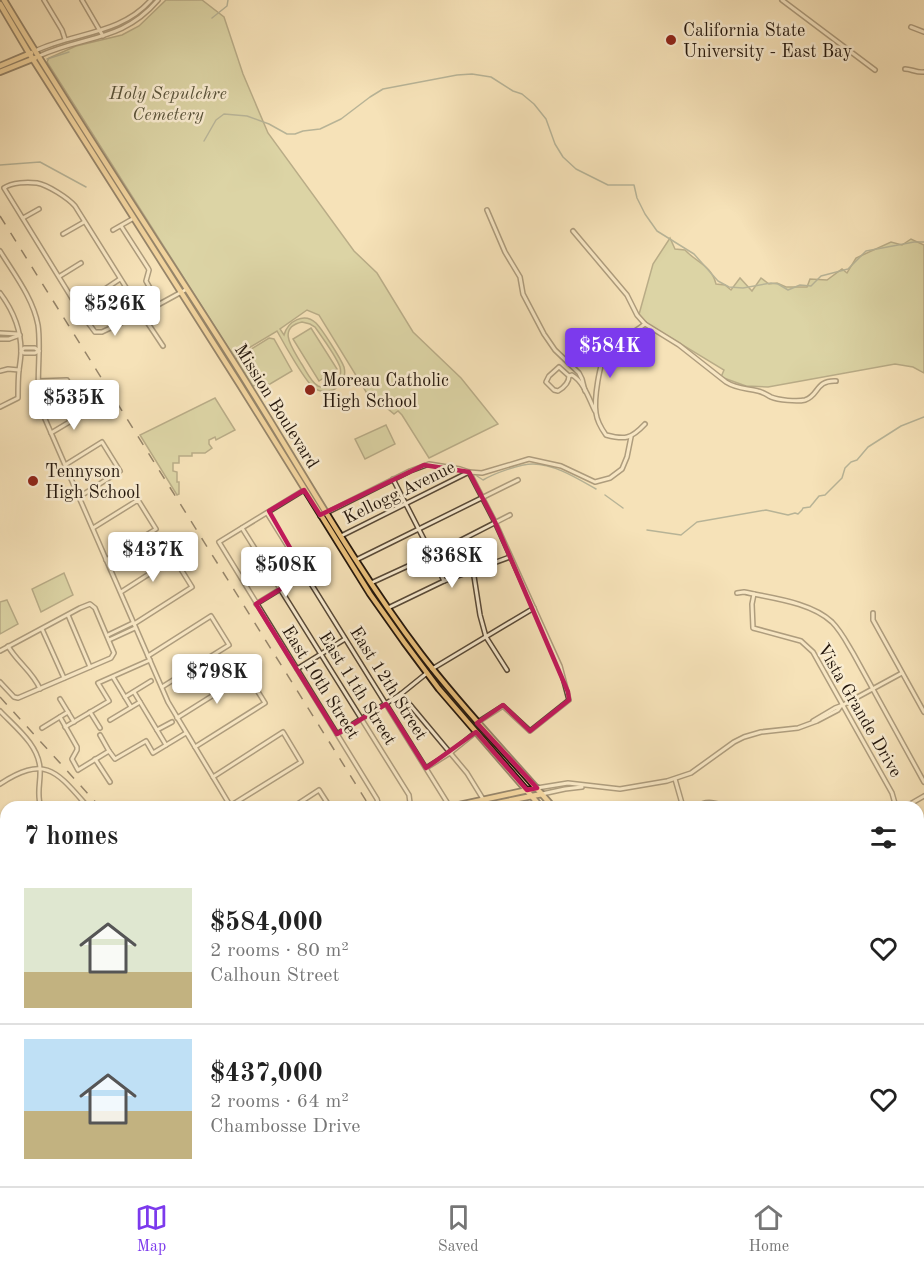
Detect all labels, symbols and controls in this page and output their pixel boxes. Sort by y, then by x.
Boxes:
place label: California State University - East Bay [683,22,853,61]
marker: California State University - East Bay [664,33,678,47]
park label: Holy Sepulchre Cemetery [108,85,227,124]
pin: $526K [73,286,157,337]
text: $526K [84,295,146,315]
pin: $584K [568,328,652,379]
text: $584K [579,337,641,357]
street label: Mission Boulevard [231,341,322,472]
place label: Moreau Catholic High School [322,372,449,411]
pin: $535K [32,380,116,431]
marker: Moreau Catholic High School [303,383,317,397]
text: $535K [43,389,105,409]
street label: Kellogg Avenue [341,458,458,528]
place label: Tennyson High School [45,463,140,502]
marker: Tennyson High School [26,474,40,488]
pin: $437K [111,532,195,583]
pin: $368K [410,538,494,589]
text: $437K [122,541,184,561]
pin: $508K [244,547,328,598]
text: $368K [421,547,483,567]
text: $508K [255,556,317,576]
street label: East 10th Street [278,623,362,743]
street label: East 12th Street [346,624,430,744]
street label: East 11th Street [315,629,399,749]
street label: Vista Grande Drive [814,641,905,780]
pin: $798K [175,654,259,705]
text: $798K [186,663,248,683]
icon: filters [867,821,900,854]
text: 7 homes [24,824,118,850]
text: $584,000 [210,910,323,936]
icon: home [72,912,144,984]
icon: heart [867,932,900,965]
text: 2 rooms · 80 m² [210,941,349,961]
text: Calhoun Street [210,966,340,986]
text: $437,000 [210,1061,323,1087]
icon: home [72,1063,144,1135]
icon: heart [867,1083,900,1116]
text: 2 rooms · 64 m² [210,1092,349,1112]
text: Chambosse Drive [210,1117,360,1137]
tab: Map [135,1201,168,1257]
tab: Saved [438,1201,479,1257]
tab: Home [748,1201,789,1257]

